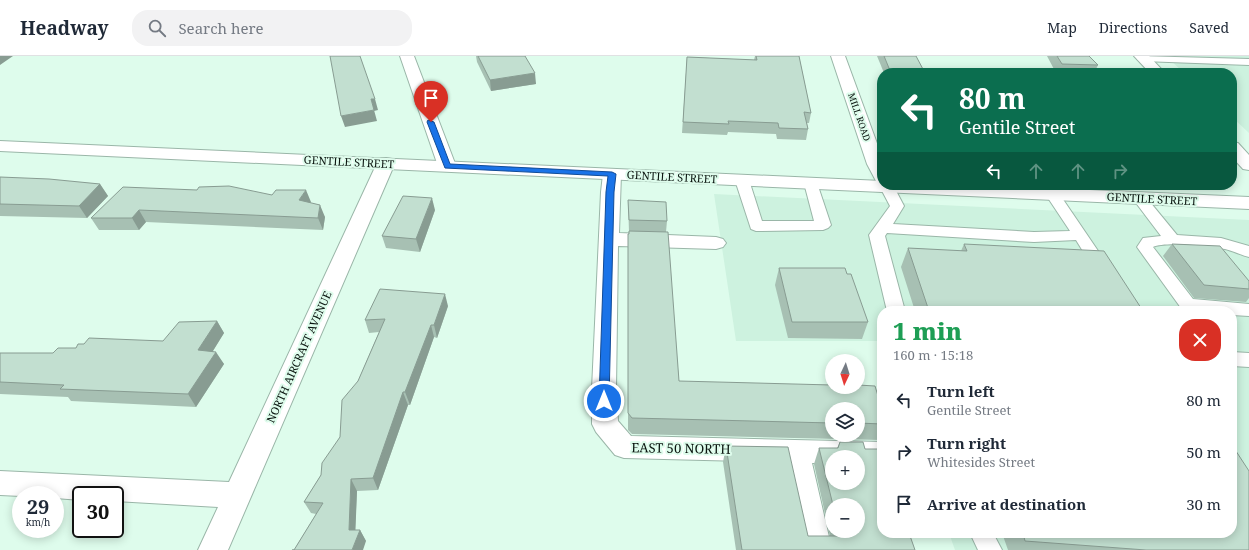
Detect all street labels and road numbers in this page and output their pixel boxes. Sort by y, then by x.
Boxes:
street label: MILL ROAD [845,91,874,143]
street label: GENTILE STREET [303,152,395,171]
street label: GENTILE STREET [626,167,718,186]
street label: GENTILE STREET [1106,189,1198,208]
street label: NORTH AIRCRAFT AVENUE [263,288,334,425]
street label: EAST 50 NORTH [631,438,731,458]

